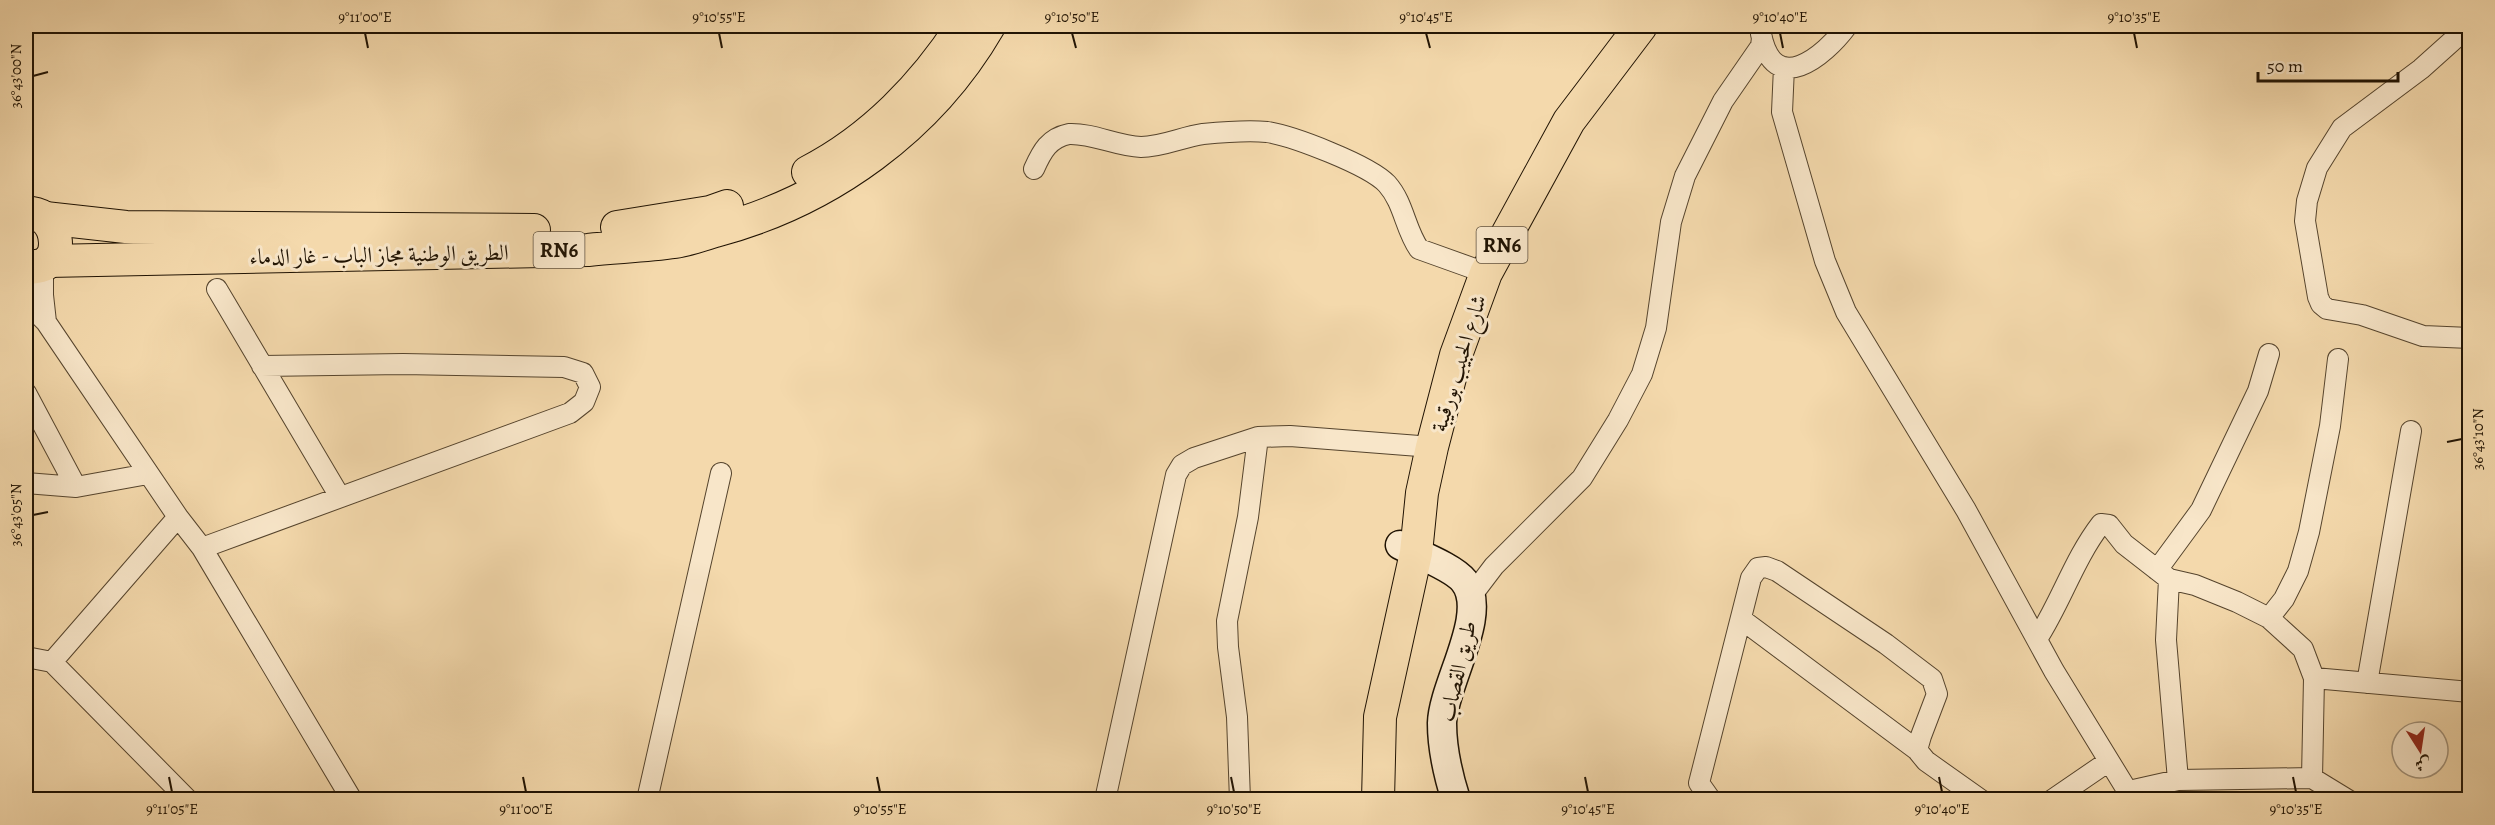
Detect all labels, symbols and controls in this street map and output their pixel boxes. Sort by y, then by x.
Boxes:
text: 9°11'00"E [338,7,392,27]
text: 9°10'55"E [692,7,746,27]
text: 9°10'50"E [1045,7,1099,27]
text: 9°10'45"E [1399,7,1453,27]
text: 9°10'40"E [1752,7,1808,27]
text: 9°10'35"E [2107,7,2161,27]
text: 36°43'00"N [6,43,26,108]
scale bar [2258,45,2398,83]
text: 50 m [2267,54,2303,78]
road number: RN6 [1476,227,1528,263]
road number: RN6 [534,232,584,268]
street label: الطريق الوطنية مجاز الباب - غار الدماء [249,238,509,272]
street label: شارع الحبيب بورقيبة [1424,291,1497,436]
text: 36°43'10"N [2468,408,2488,470]
text: 36°43'05"N [6,483,26,547]
street label: طريق القصاب [1432,618,1484,725]
north arrow [2390,720,2450,780]
text: ش [2413,751,2433,776]
text: 9°11'05"E [146,799,198,819]
text: 9°11'00"E [499,799,553,819]
text: 9°10'55"E [853,799,907,819]
text: 9°10'50"E [1207,799,1261,819]
text: 9°10'45"E [1561,799,1615,819]
text: 9°10'40"E [1914,799,1970,819]
text: 9°10'35"E [2269,799,2323,819]

